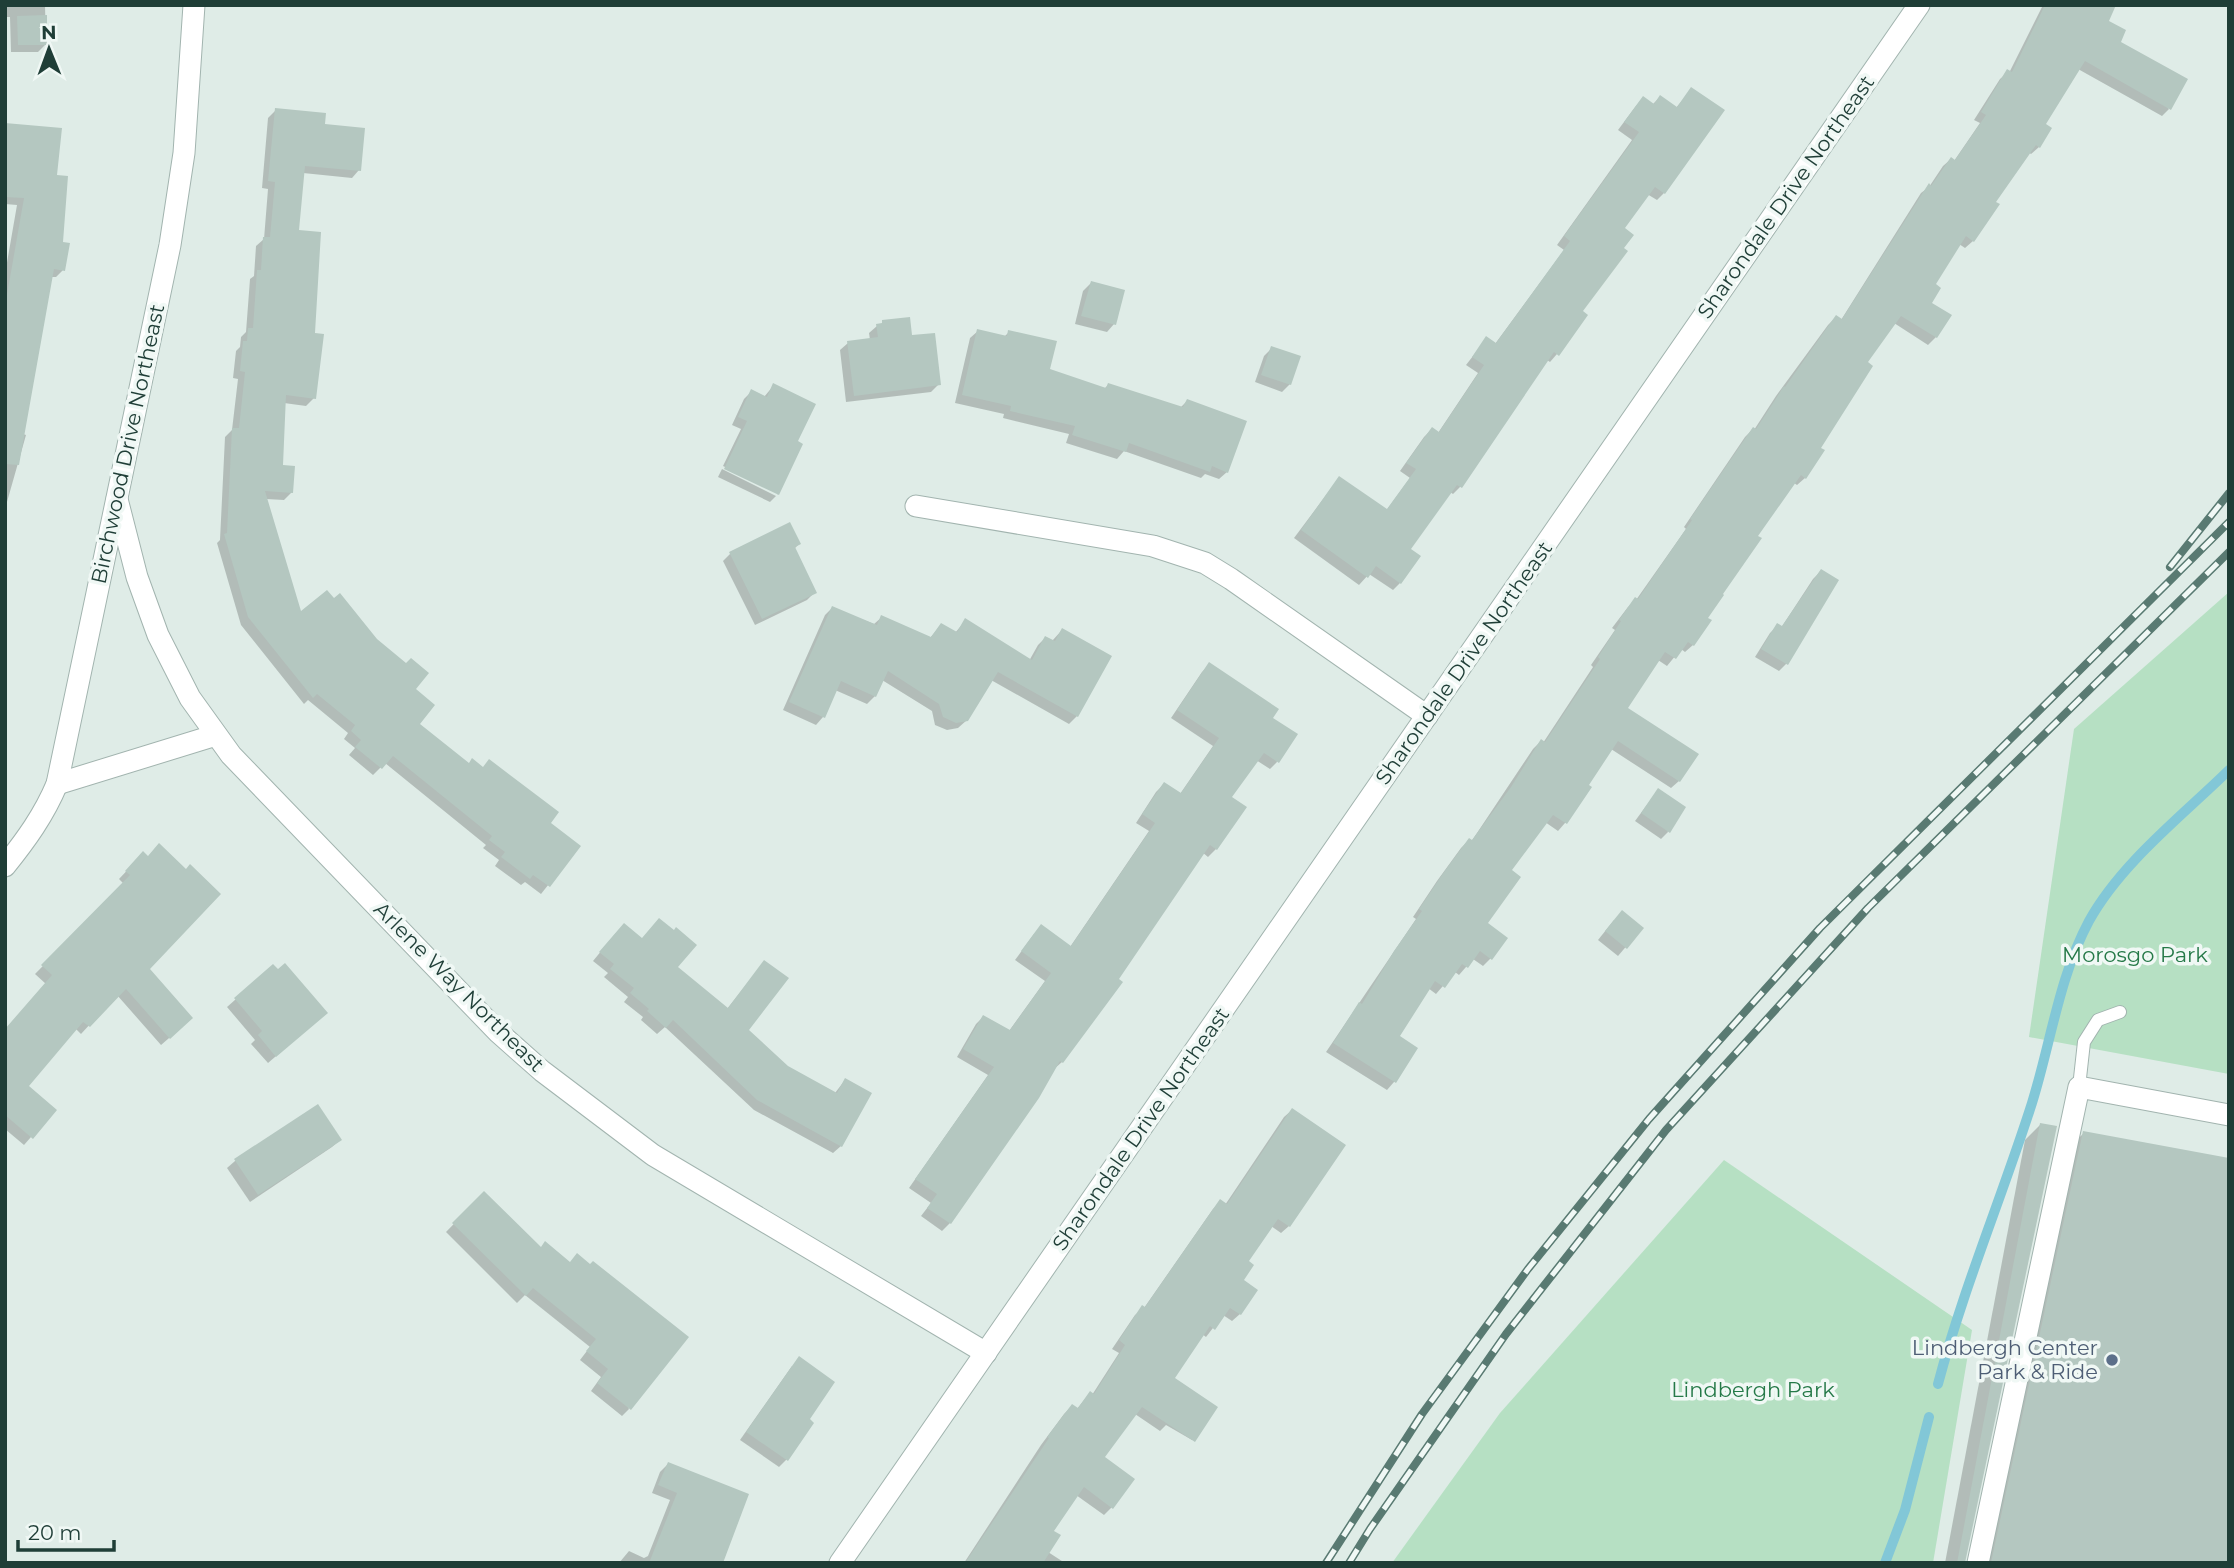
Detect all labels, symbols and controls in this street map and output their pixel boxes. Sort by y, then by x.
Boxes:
north arrow [14,14,84,84]
text: N [41,21,57,44]
street label: Sharondale Drive Northeast [1692,70,1879,323]
street label: Birchwood Drive Northeast [86,302,169,586]
street label: Sharondale Drive Northeast [1370,536,1557,789]
street label: Arlene Way Northeast [369,896,550,1077]
park label: Morosgo Park [2062,942,2208,967]
street label: Sharondale Drive Northeast [1047,1002,1234,1255]
place label: Lindbergh Center Park & Ride [1912,1335,2098,1384]
marker: Lindbergh Center Park & Ride [2104,1352,2120,1368]
park label: Lindbergh Park [1671,1377,1835,1402]
scale bar [18,1508,114,1552]
text: 20 m [28,1520,82,1545]

